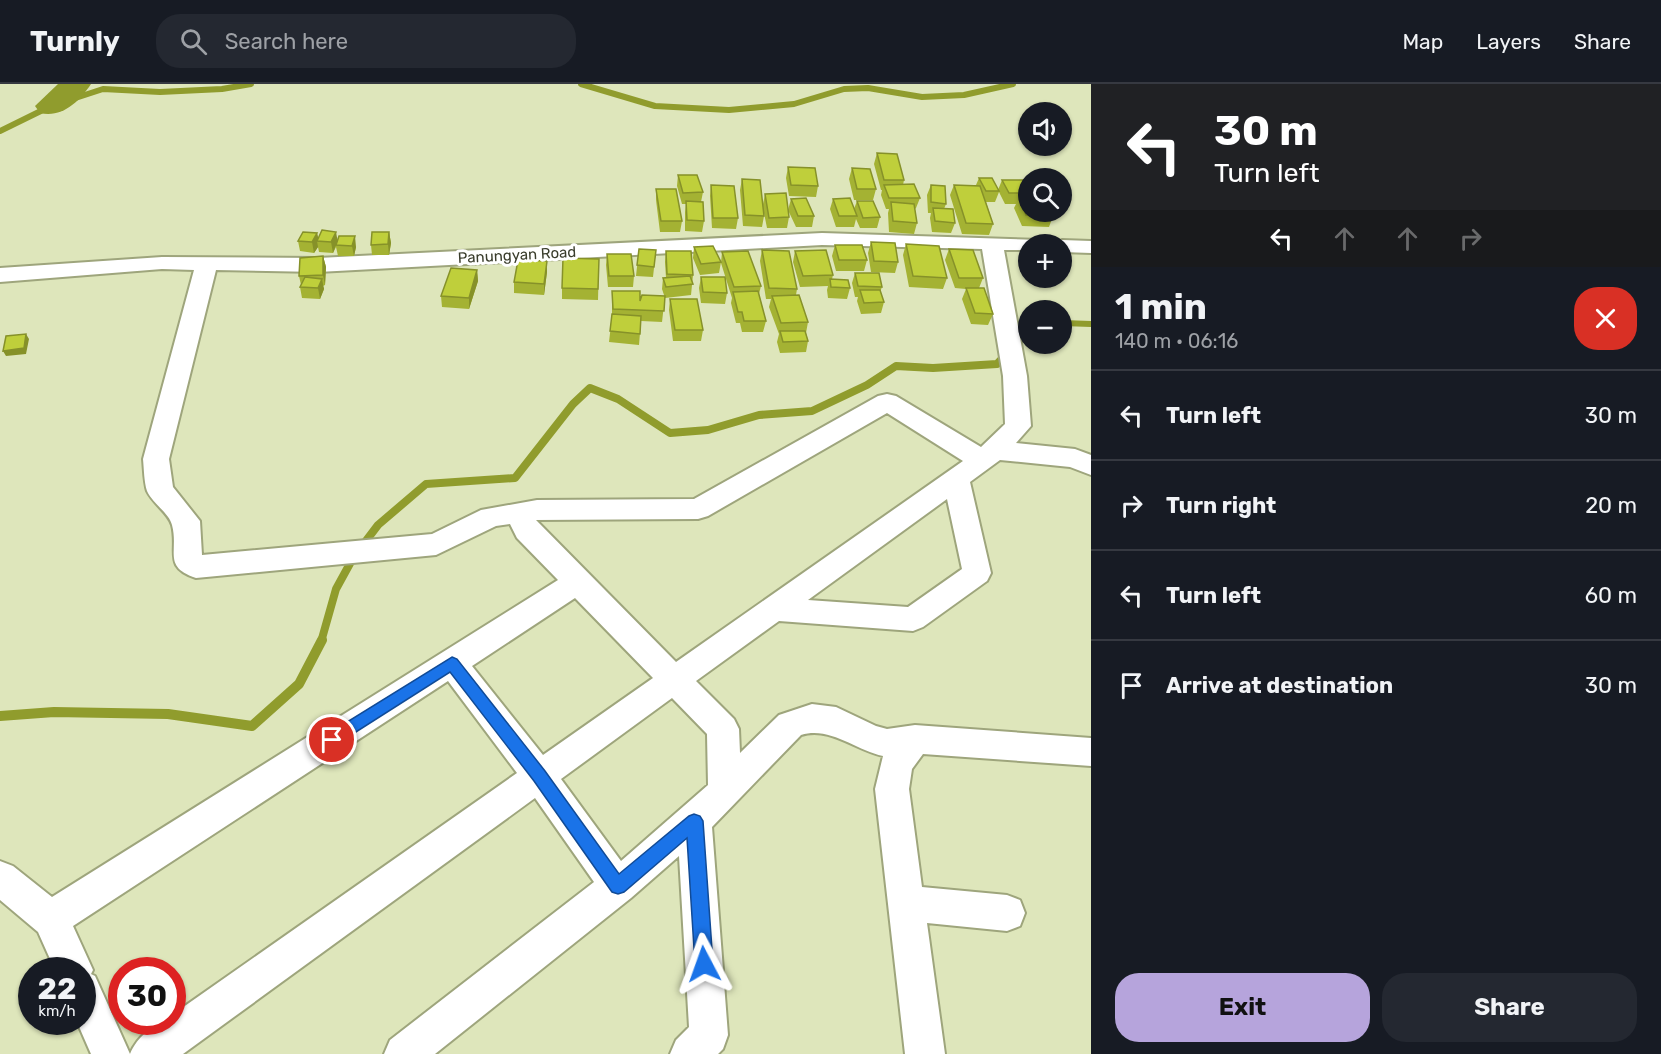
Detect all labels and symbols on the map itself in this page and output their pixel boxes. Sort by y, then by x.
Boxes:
street label: Panungyan Road [457,243,577,267]
pin [306,714,357,765]
position arrow [672,932,736,996]
speed limit sign: 30 [108,957,186,1035]

